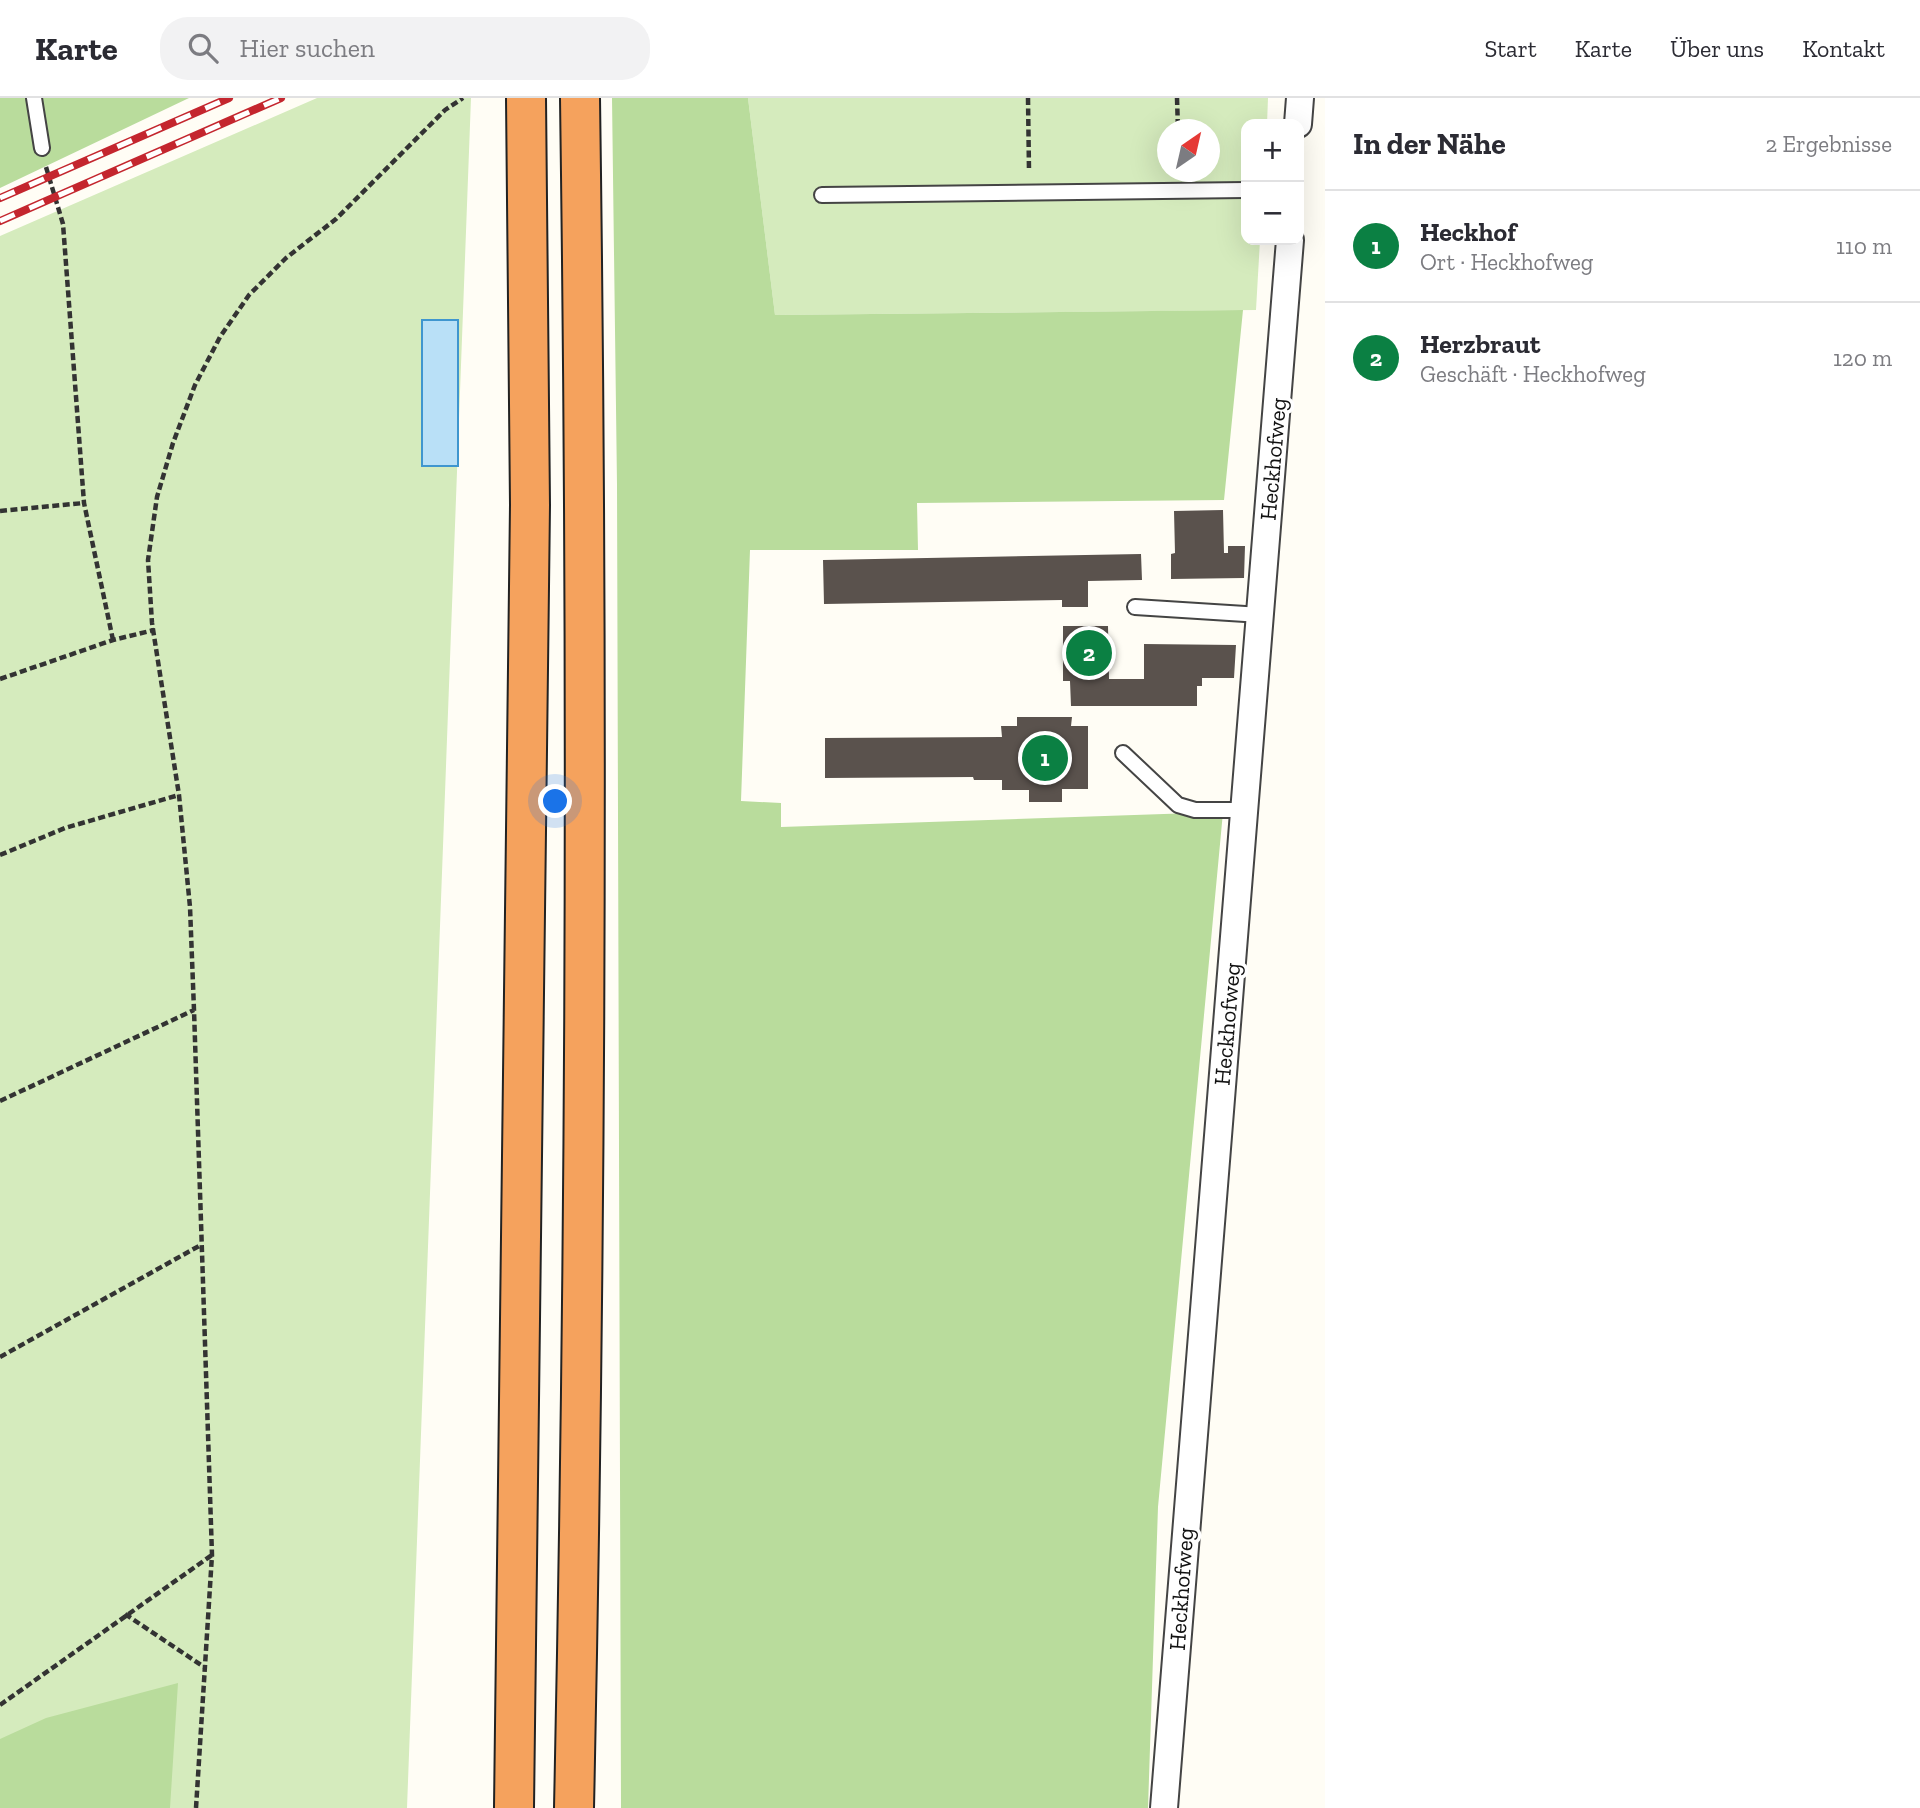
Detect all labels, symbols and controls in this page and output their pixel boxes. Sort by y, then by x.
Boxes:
search box [160,17,650,80]
text: Karte [35,29,118,68]
icon: search [184,29,222,67]
text: Hier suchen [240,32,375,64]
text: Start [1484,34,1537,63]
text: Karte [1575,34,1632,63]
text: Über uns [1670,34,1764,63]
text: Kontakt [1802,34,1885,63]
north arrow [1157,119,1220,182]
map controls [1241,119,1304,245]
button: + [1241,119,1304,182]
text: In der Nähe [1353,126,1506,162]
text: 2 Ergebnisse [1765,130,1892,158]
button: − [1241,182,1304,245]
text: Heckhof [1420,216,1516,248]
text: 1 [1371,232,1381,260]
text: 110 m [1836,232,1892,260]
text: Ort · Heckhofweg [1420,248,1593,276]
text: Herzbraut [1420,328,1540,360]
text: 2 [1370,344,1382,372]
text: 120 m [1833,344,1892,372]
text: Geschäft · Heckhofweg [1420,360,1646,388]
street label: Heckhofweg [1254,396,1292,522]
pin: 2 [1066,627,1112,679]
pin: 1 [1022,732,1068,784]
your location [538,784,572,818]
street label: Heckhofweg [1208,961,1246,1087]
street label: Heckhofweg [1163,1526,1199,1651]

